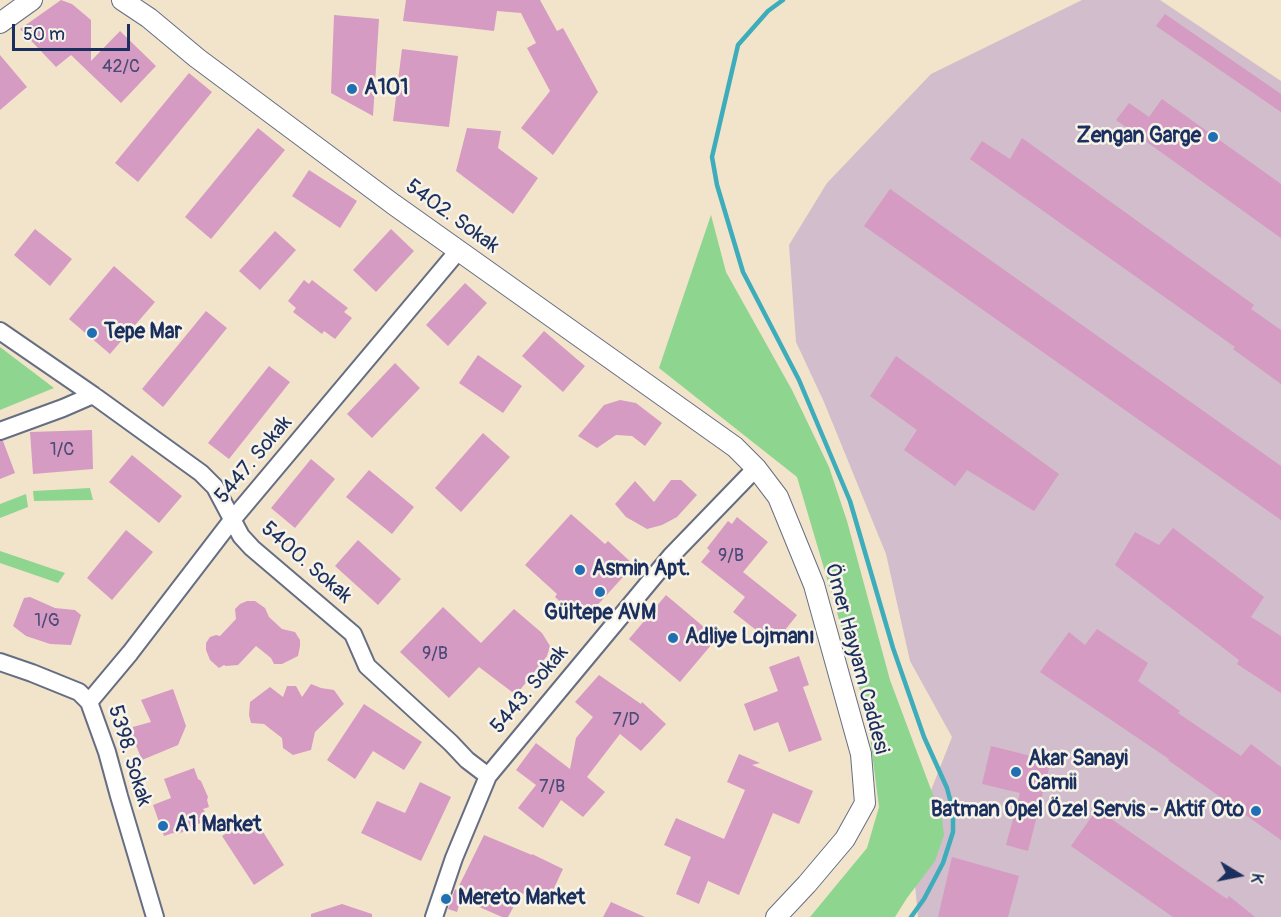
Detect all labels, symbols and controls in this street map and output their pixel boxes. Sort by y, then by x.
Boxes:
scale bar [15,12,134,50]
text: 50 m [23,23,65,46]
house number: 42/C [102,56,140,78]
place label: A101 [364,76,408,102]
marker: A101 [345,82,359,96]
place label: Zengan Garge [1077,124,1201,150]
marker: Zengan Garge [1206,130,1220,144]
street label: 5402. Sokak [400,175,504,259]
place label: Tepe Mar [104,320,182,346]
marker: Tepe Mar [85,326,99,340]
street label: 5447. Sokak [210,411,298,509]
house number: 1/C [50,439,74,461]
street label: 5400. Sokak [255,517,357,609]
house number: 9/B [718,545,744,567]
place label: Asmin Apt. [592,557,690,583]
street label: Ömer Hayyam Caddesi [818,561,894,757]
marker: Asmin Apt. [573,563,587,577]
marker: Gültepe AVM [593,585,607,599]
place label: Gültepe AVM [544,601,656,627]
house number: 1/G [34,610,60,632]
place label: Adliye Lojmanı [685,625,815,651]
marker: Adliye Lojmanı [666,631,680,645]
street label: 5443. Sokak [486,641,574,739]
house number: 9/B [422,643,448,665]
street label: 5398. Sokak [102,702,156,810]
house number: 7/D [612,709,640,731]
place label: Akar Sanayi Camii [1028,747,1128,797]
marker: Akar Sanayi Camii [1009,765,1023,779]
house number: 7/B [539,776,565,798]
place label: Batman Opel Özel Servis - Aktif Oto [931,798,1244,824]
marker: Batman Opel Özel Servis - Aktif Oto [1249,804,1263,818]
place label: A1 Market [175,813,261,839]
marker: A1 Market [156,819,170,833]
north arrow [1209,845,1269,905]
text: K [1246,872,1267,885]
place label: Mereto Market [458,886,585,912]
marker: Mereto Market [439,892,453,906]

